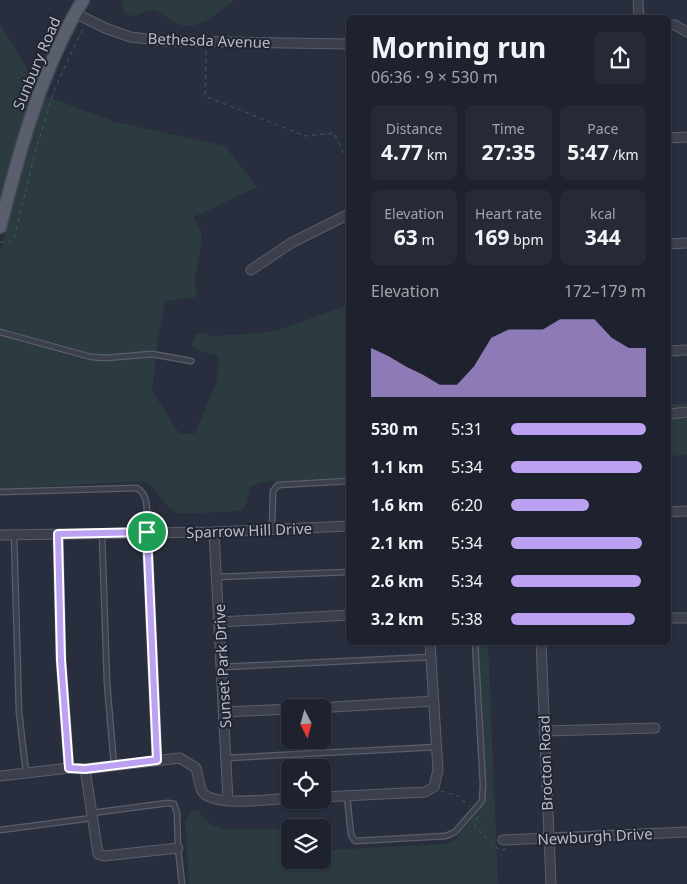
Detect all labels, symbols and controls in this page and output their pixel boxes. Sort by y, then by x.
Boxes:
street label: Sunbury Road [7,13,65,113]
street label: Bethesda Avenue [147,28,271,52]
text: Morning run [371,28,546,66]
button: share [594,32,646,84]
text: 06:36 · 9 × 530 m [371,66,498,88]
text: Distance [386,119,443,138]
text: Time [492,119,525,138]
text: Pace [587,119,618,138]
text: 4.77 [381,138,423,166]
text: 27:35 [482,138,535,166]
text: 5:47 [567,138,609,166]
text: km [423,145,447,164]
text: /km [609,145,639,164]
text: Elevation [384,204,444,223]
text: Heart rate [475,204,542,223]
text: kcal [590,204,616,223]
text: 63 [394,223,418,251]
text: 169 [473,223,510,251]
text: 344 [585,223,621,251]
text: m [418,230,435,249]
text: bpm [510,230,543,249]
text: Elevation [371,280,439,302]
text: 172–179 m [564,280,646,302]
text: 530 m [371,418,418,440]
text: 5:31 [451,418,483,440]
text: 1.1 km [371,456,423,478]
text: 5:34 [451,456,483,478]
text: 1.6 km [371,494,423,516]
text: 6:20 [451,494,483,516]
pin [126,511,168,553]
icon: arrive [133,518,161,546]
street label: Sparrow Hill Drive [186,518,312,542]
text: 2.1 km [371,532,423,554]
text: 5:34 [451,532,483,554]
text: 2.6 km [371,570,423,592]
text: 5:34 [451,570,483,592]
street label: Sunset Park Drive [209,603,235,729]
text: 3.2 km [371,608,423,630]
text: 5:38 [451,608,483,630]
north arrow [281,699,331,749]
map controls [281,699,331,869]
street label: Brocton Road [533,715,557,811]
button: locate [281,759,331,809]
button: layers [281,819,331,869]
street label: Newburgh Drive [537,823,653,849]

